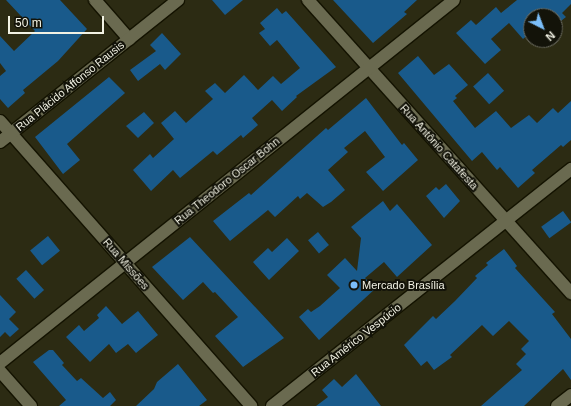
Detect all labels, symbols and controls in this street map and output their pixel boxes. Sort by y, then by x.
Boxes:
scale bar [10,8,106,34]
north arrow [523,8,563,48]
text: 50 m [15,16,42,30]
text: N [543,29,557,43]
street label: Rua Plácido Affonso Rausis [13,38,127,134]
street label: Rua Antônio Catafesta [397,101,481,193]
street label: Rua Theodoro Oscar Bohn [172,135,282,227]
street label: Rua Missões [100,236,152,292]
place label: Mercado Brasília [362,278,445,292]
marker: Mercado Brasília [349,280,359,290]
street label: Rua Américo Vespúcio [308,301,404,379]

